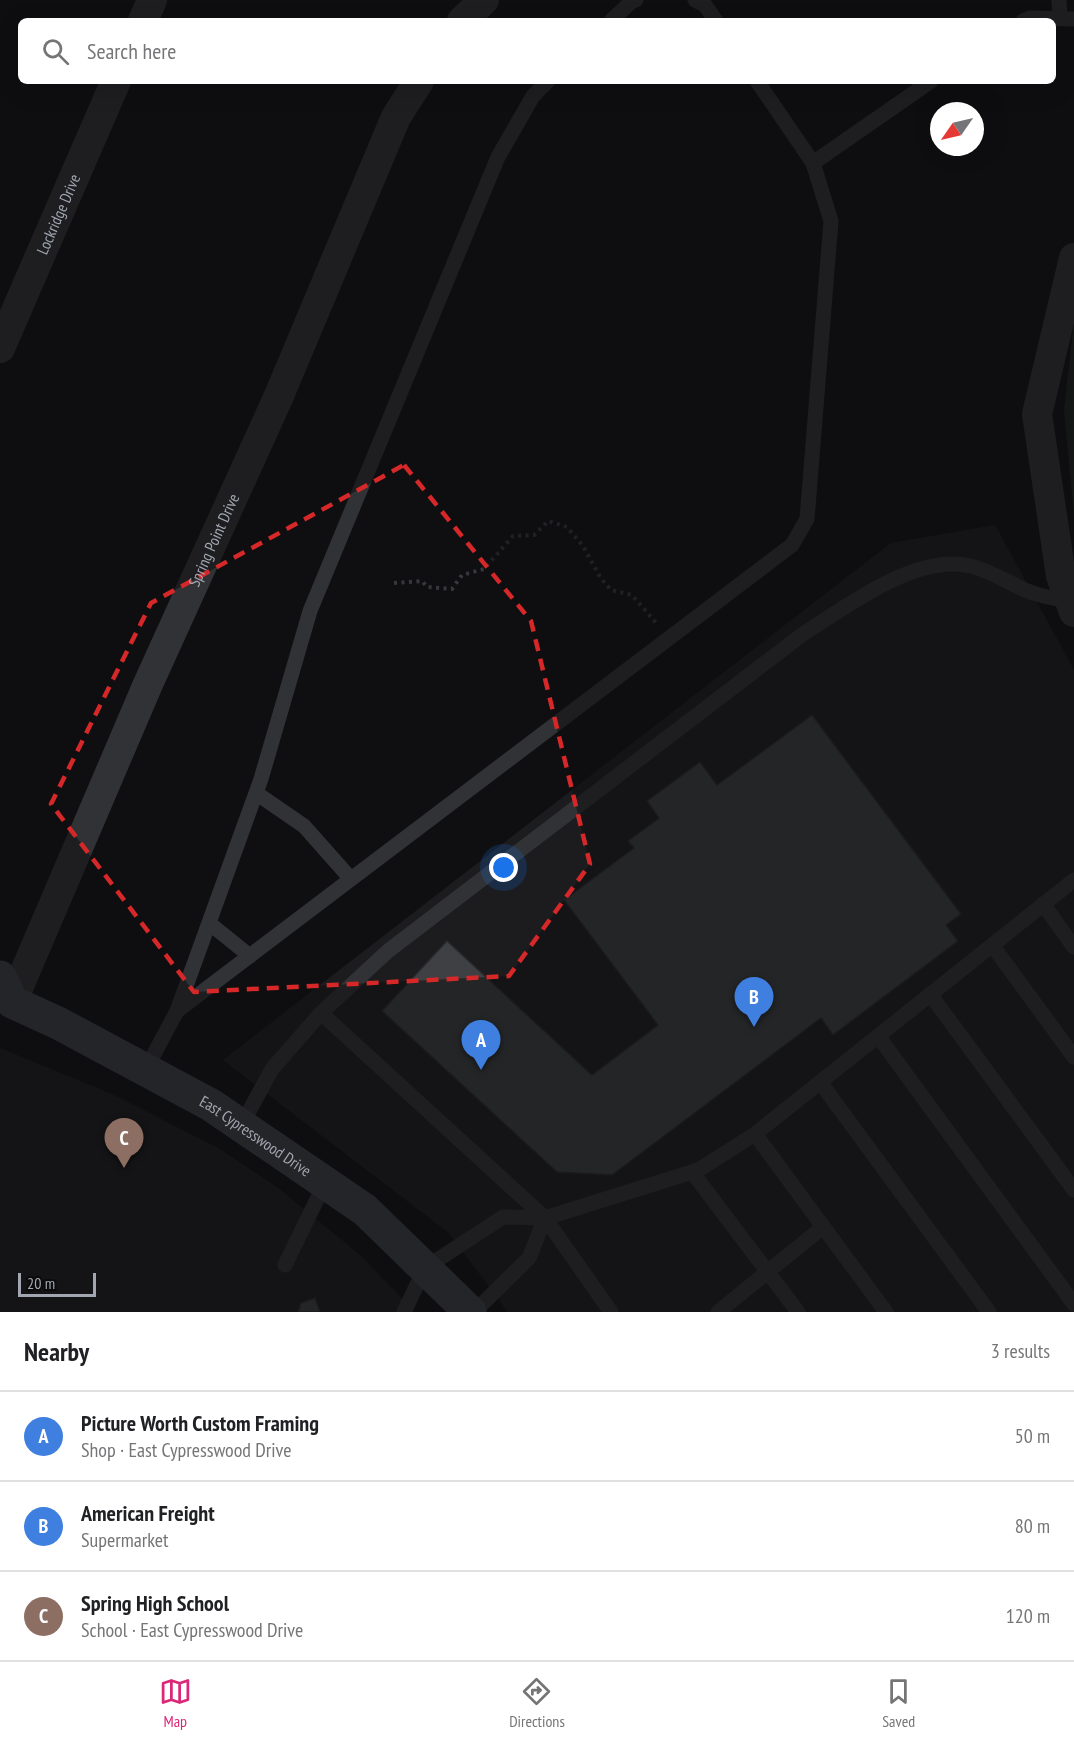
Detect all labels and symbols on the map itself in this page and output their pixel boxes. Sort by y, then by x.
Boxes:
north arrow [930,102,984,156]
street label: Lockridge Drive [32,171,84,257]
street label: Spring Point Drive [184,490,243,590]
your location [489,853,518,882]
pin: B [734,978,774,1027]
pin: A [462,1020,500,1070]
street label: East Cypresswood Drive [196,1091,315,1181]
pin: C [104,1118,144,1168]
scale bar [18,1270,96,1298]

